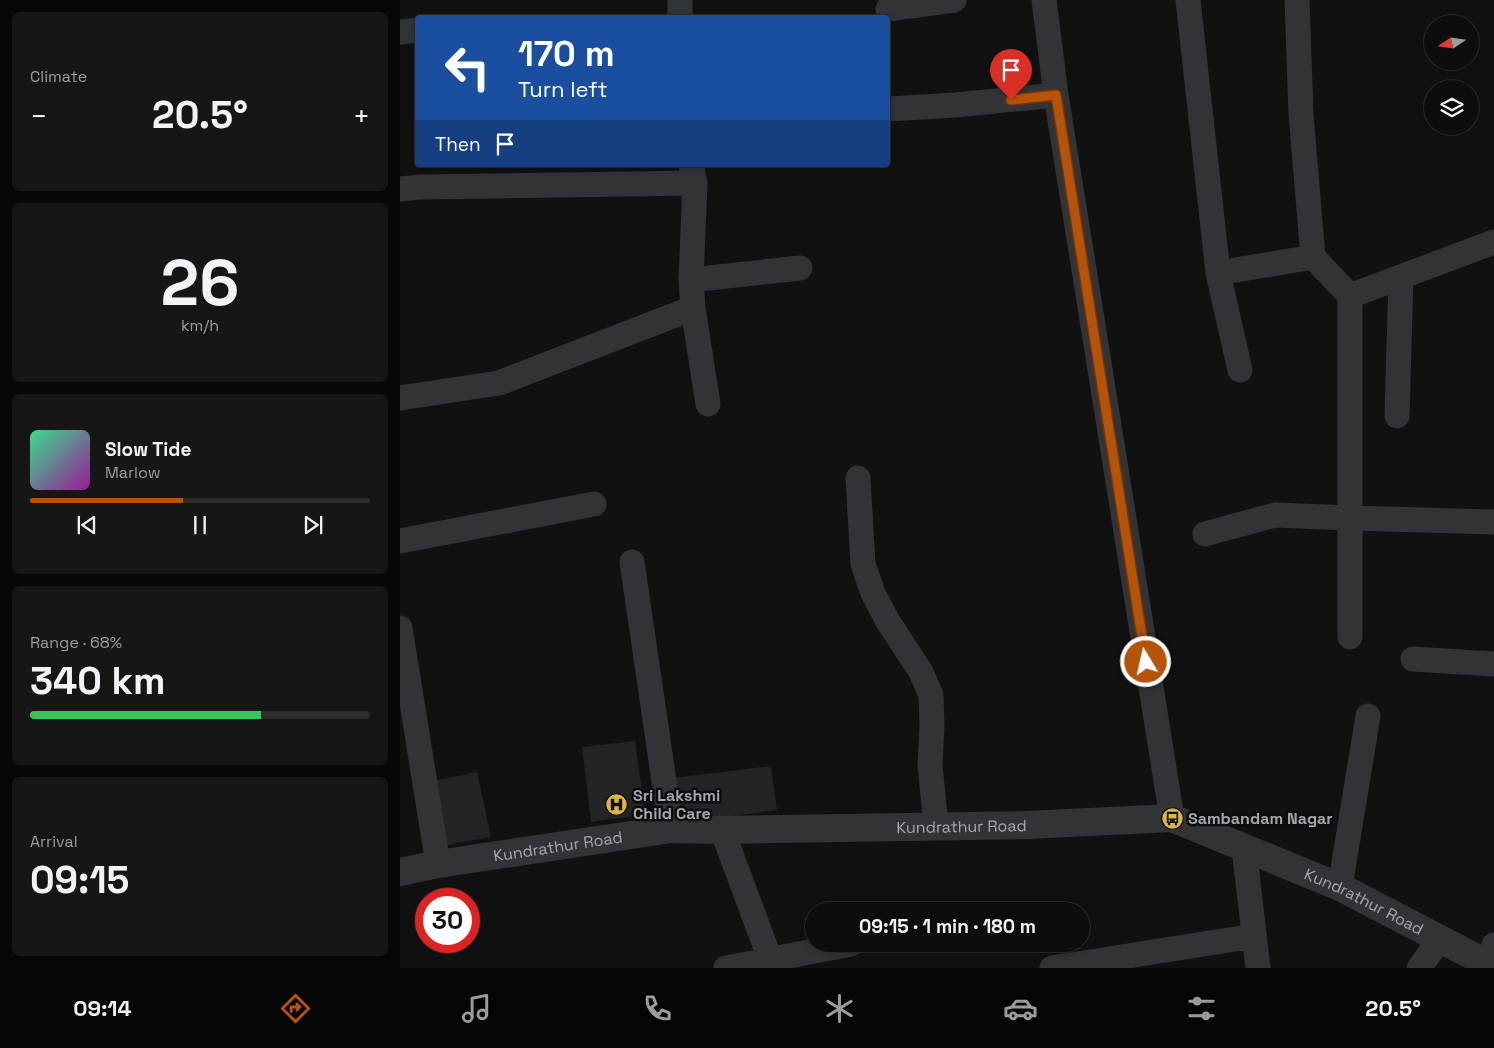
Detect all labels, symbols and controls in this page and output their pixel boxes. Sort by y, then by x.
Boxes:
north arrow [1424,15,1479,70]
map controls [1424,15,1479,135]
text: 170 m [518,32,615,76]
icon: left [435,35,500,100]
pin [990,49,1032,100]
icon: arrive [997,56,1025,84]
text: Climate [30,66,87,87]
text: Turn left [518,75,608,103]
button: layers [1424,80,1479,135]
text: 20.5° [152,91,248,139]
text: − [30,98,47,134]
text: + [353,98,370,134]
icon: arrive [491,130,519,158]
text: Then [435,132,481,157]
text: 26 [161,241,239,324]
text: km/h [181,315,219,336]
text: Slow Tide [105,437,191,462]
text: Marlow [105,462,161,483]
icon: previous [73,511,101,539]
icon: pause [186,511,214,539]
icon: next [299,511,327,539]
text: Range · 68% [30,632,122,653]
position arrow [1119,635,1171,687]
text: 340 km [30,657,165,705]
place label: Sri Lakshmi Child Care [633,785,720,824]
hospital icon: Sri Lakshmi Child Care [605,792,629,816]
bus stop icon: Sambandam Nagar [1160,806,1184,830]
place label: Sambandam Nagar [1188,808,1333,829]
street label: Kundrathur Road [896,815,1027,838]
street label: Kundrathur Road [492,826,624,866]
text: Arrival [30,831,78,852]
text: 09:15 [30,856,129,904]
street label: Kundrathur Road [1301,863,1427,939]
speed limit sign: 30 [415,888,480,953]
text: 09:15 · 1 min · 180 m [859,914,1036,939]
icon: directions [278,991,313,1026]
icon: music [459,991,494,1026]
icon: phone [640,991,675,1026]
icon: climate [822,991,857,1026]
icon: car [1003,991,1038,1026]
icon: filters [1184,991,1219,1026]
text: 09:14 [73,994,131,1022]
text: 20.5° [1365,994,1421,1022]

